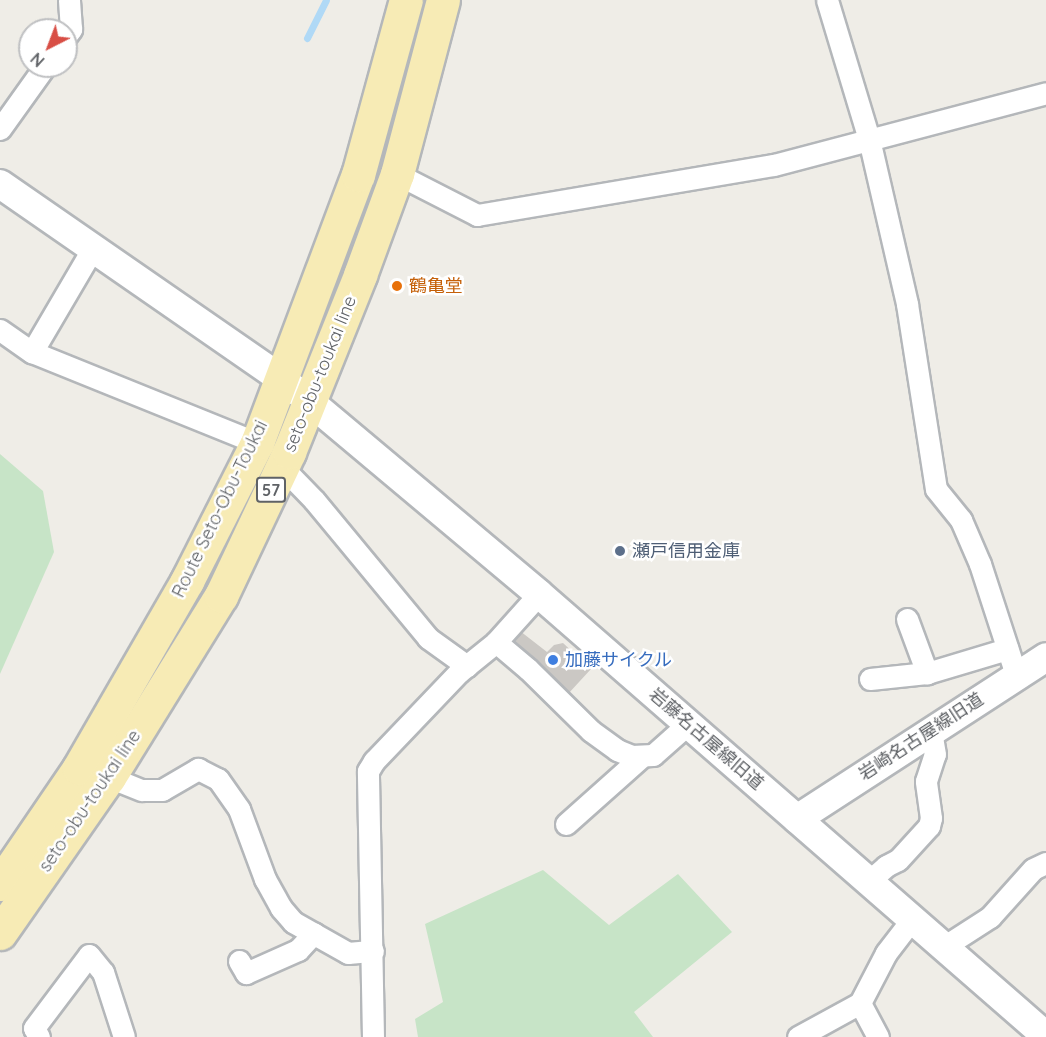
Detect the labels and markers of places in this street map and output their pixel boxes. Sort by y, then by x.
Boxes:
place label: 鶴亀堂 [409,275,463,297]
marker: 鶴亀堂 [390,279,404,293]
place label: 瀬戸信用金庫 [632,540,740,562]
marker: 瀬戸信用金庫 [613,544,627,558]
place label: 加藤サイクル [565,649,673,671]
marker: 加藤サイクル [546,653,560,667]

